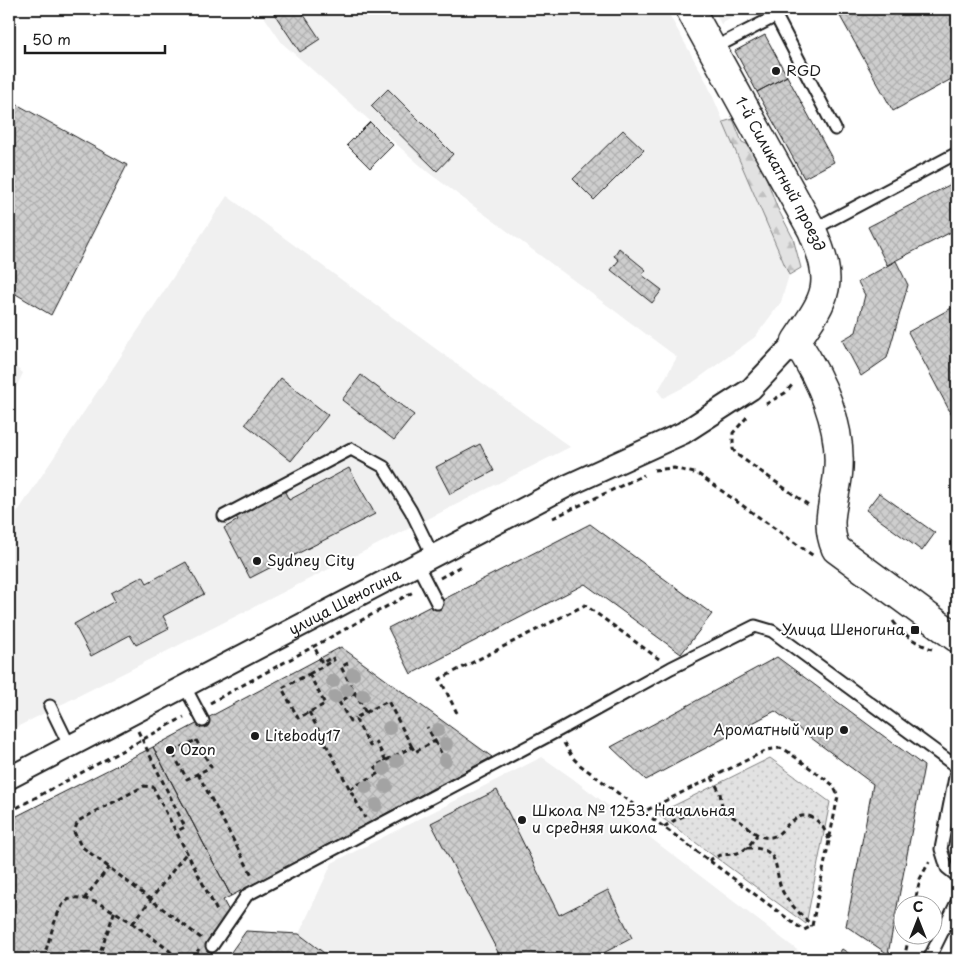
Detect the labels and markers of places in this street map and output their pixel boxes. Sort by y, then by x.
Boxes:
place label: RGD [786,58,821,81]
marker: RGD [770,65,782,77]
place label: Sydney City [267,548,355,571]
marker: Sydney City [251,555,263,567]
place label: Улица Шеногина [781,617,906,640]
marker: Улица Шеногина [909,624,921,636]
place label: Ароматный мир [713,717,834,740]
place label: Litebody17 [265,723,341,746]
marker: Ароматный мир [838,724,850,736]
marker: Litebody17 [249,730,261,742]
place label: Ozon [180,737,216,760]
marker: Ozon [164,744,176,756]
place label: Школа № 1253. Начальная и средняя школа [532,798,735,838]
marker: Школа № 1253. Начальная и средняя школа [516,814,528,826]

